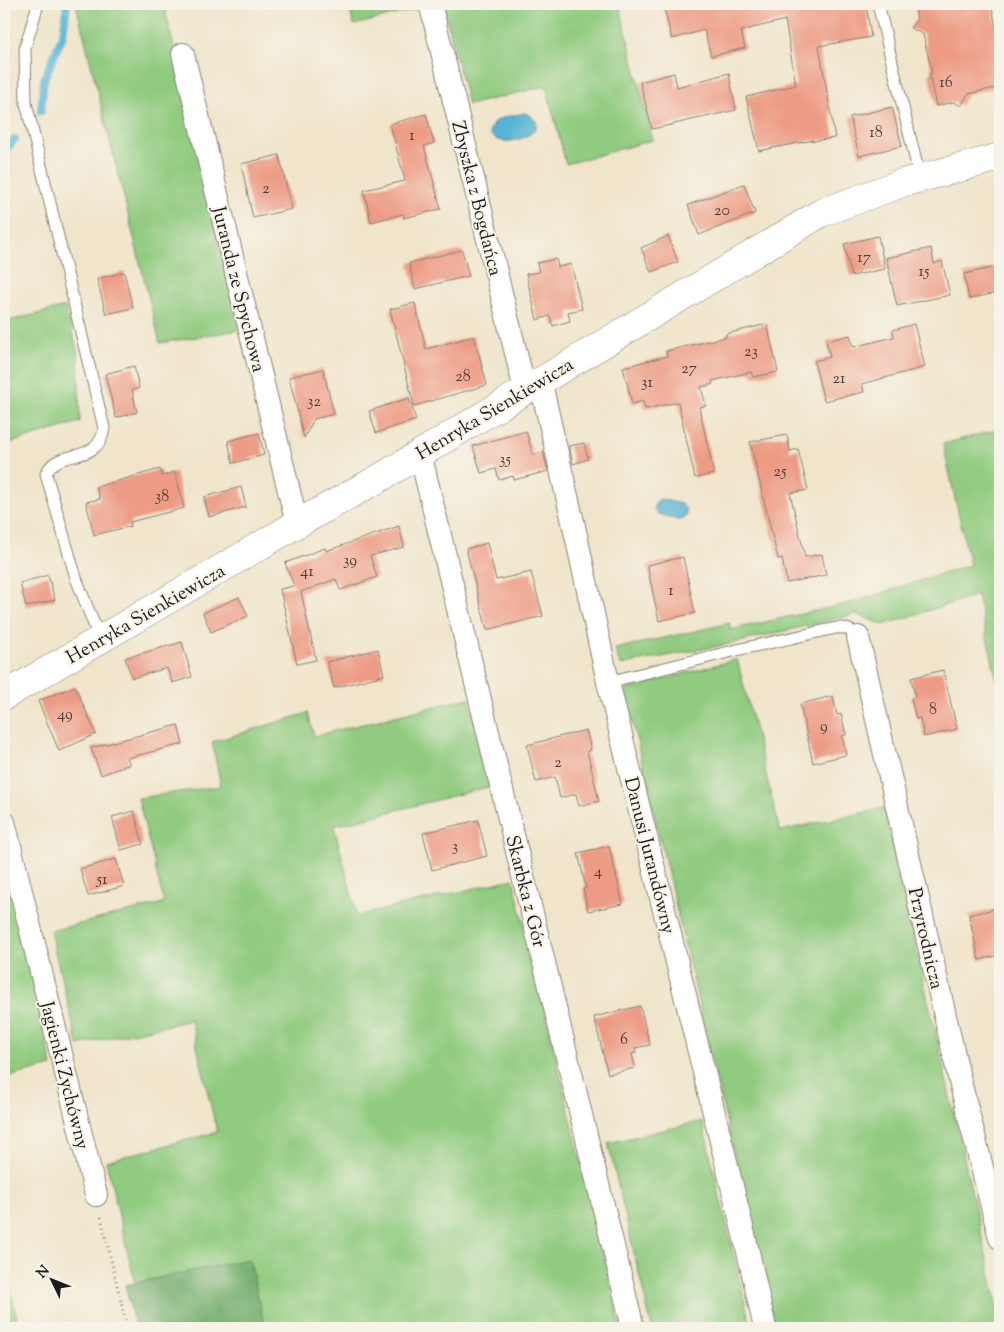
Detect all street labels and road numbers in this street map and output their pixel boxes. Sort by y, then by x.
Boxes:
street label: Zbyszka z Bogdańca [443,118,508,279]
street label: Juranda ze Spychowa [204,203,271,375]
street label: Henryka Sienkiewicza [411,352,579,468]
street label: Henryka Sienkiewicza [62,558,231,672]
street label: Danusi Jurandówny [616,774,681,937]
street label: Skarbka z Gór [498,833,552,951]
street label: Przyrodnicza [900,885,949,992]
street label: Jagienki Zychówny [32,998,95,1153]

